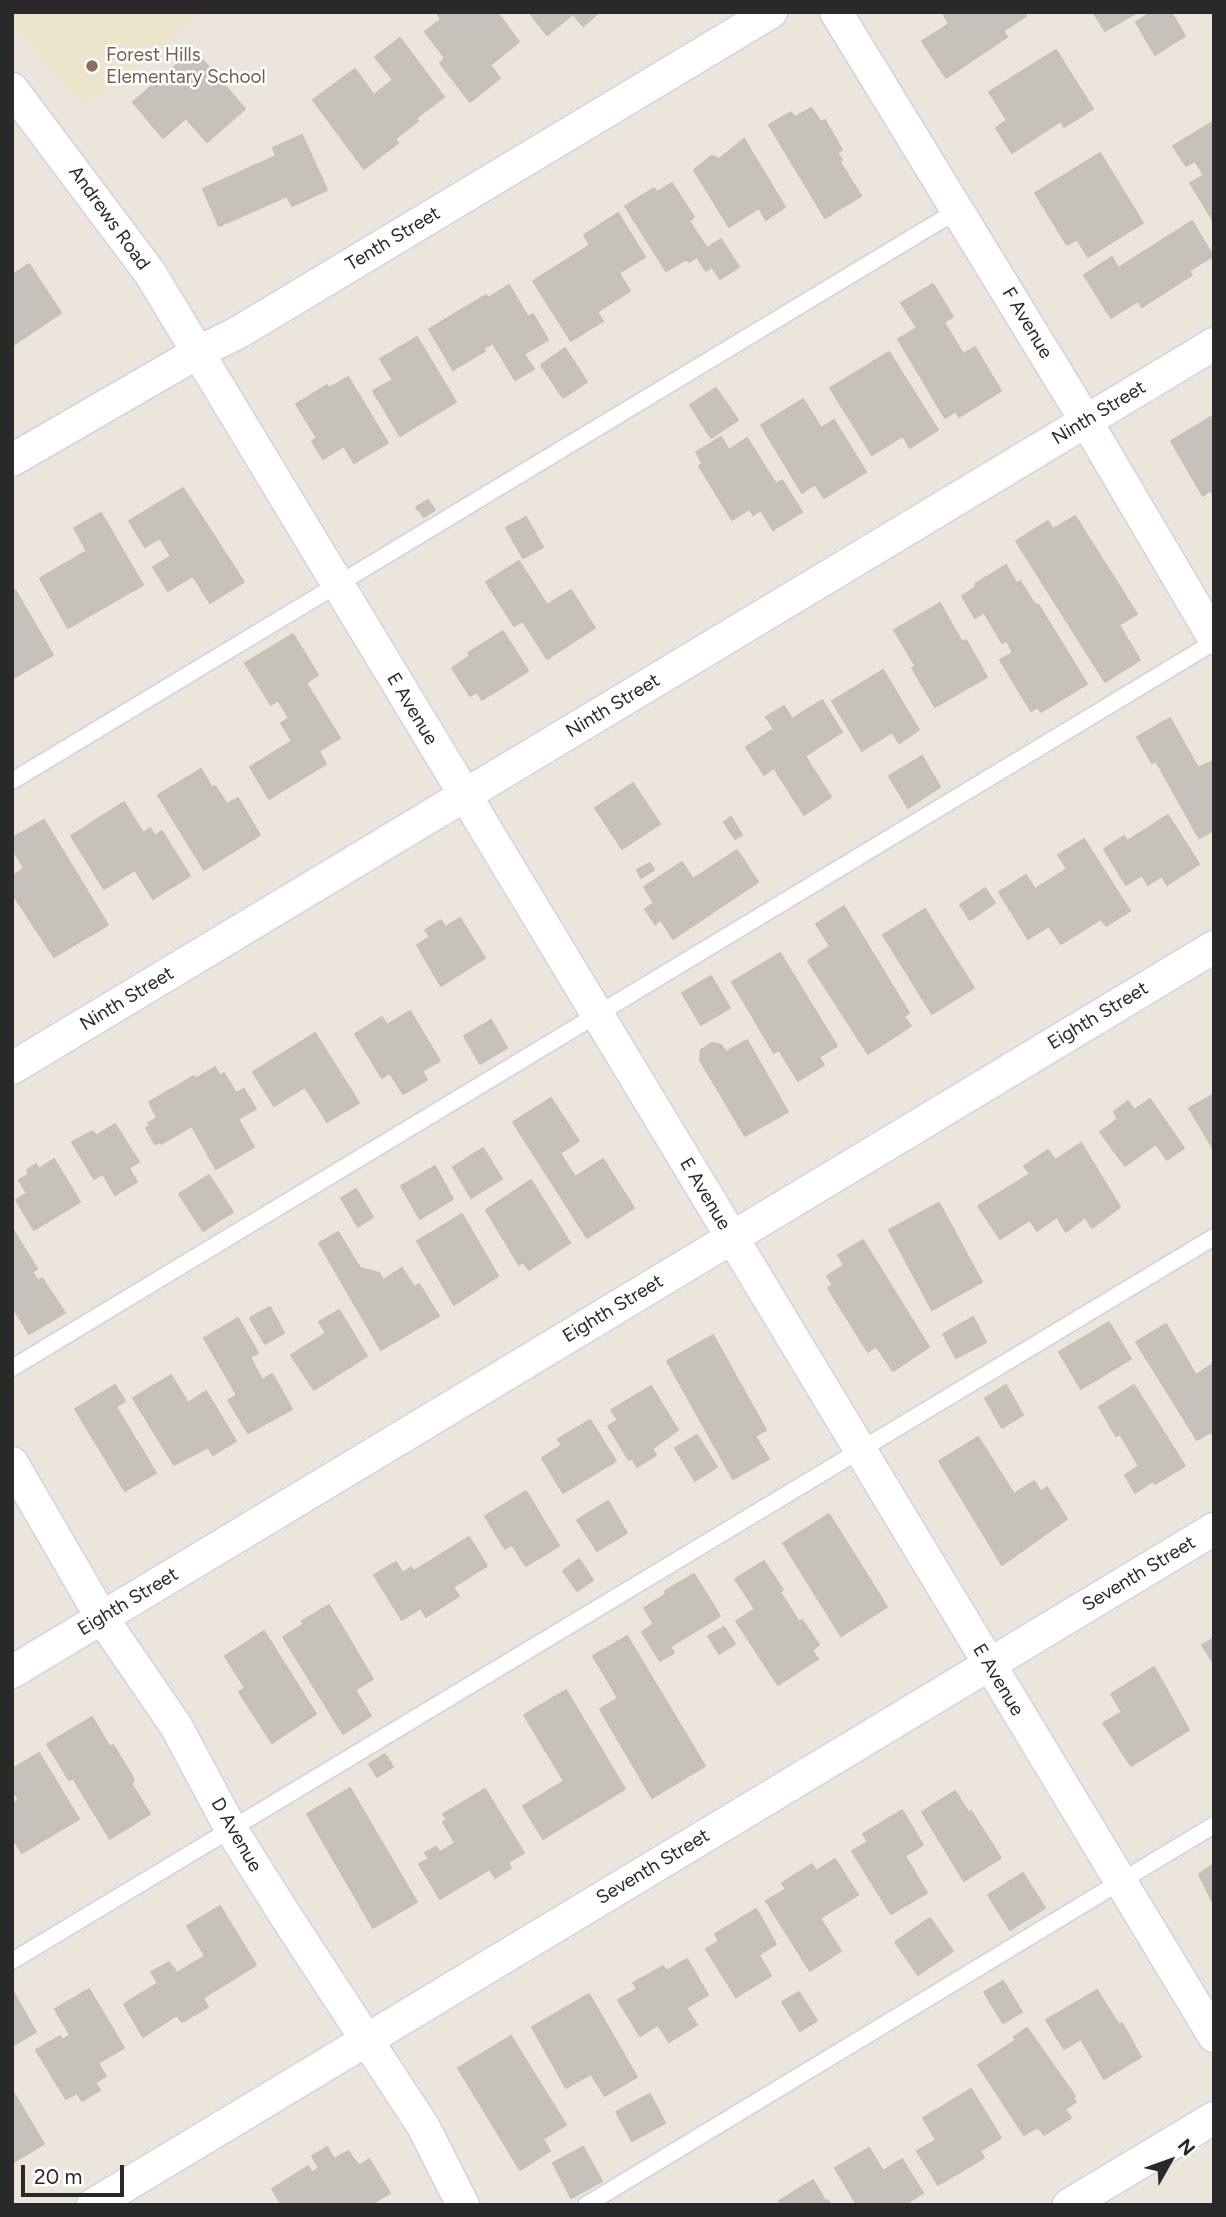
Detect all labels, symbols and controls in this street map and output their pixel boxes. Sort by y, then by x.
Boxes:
place label: Forest Hills Elementary School [106,44,266,88]
marker: Forest Hills Elementary School [84,58,100,74]
street label: Andrews Road [64,161,154,275]
street label: Tenth Street [342,202,444,276]
street label: F Avenue [997,283,1057,363]
street label: Ninth Street [1048,376,1150,450]
street label: E Avenue [382,669,442,749]
street label: Ninth Street [562,669,664,743]
street label: Ninth Street [76,962,178,1036]
street label: Eighth Street [1044,977,1152,1055]
street label: E Avenue [675,1154,735,1234]
street label: Eighth Street [559,1270,667,1348]
street label: Seventh Street [1078,1531,1200,1617]
street label: Eighth Street [74,1563,182,1641]
street label: E Avenue [968,1640,1028,1720]
street label: D Avenue [206,1794,266,1876]
street label: Seventh Street [592,1824,714,1910]
north arrow [1135,2126,1205,2196]
text: N [1173,2134,1200,2160]
scale bar [24,2150,128,2194]
text: 20 m [34,2164,82,2189]

